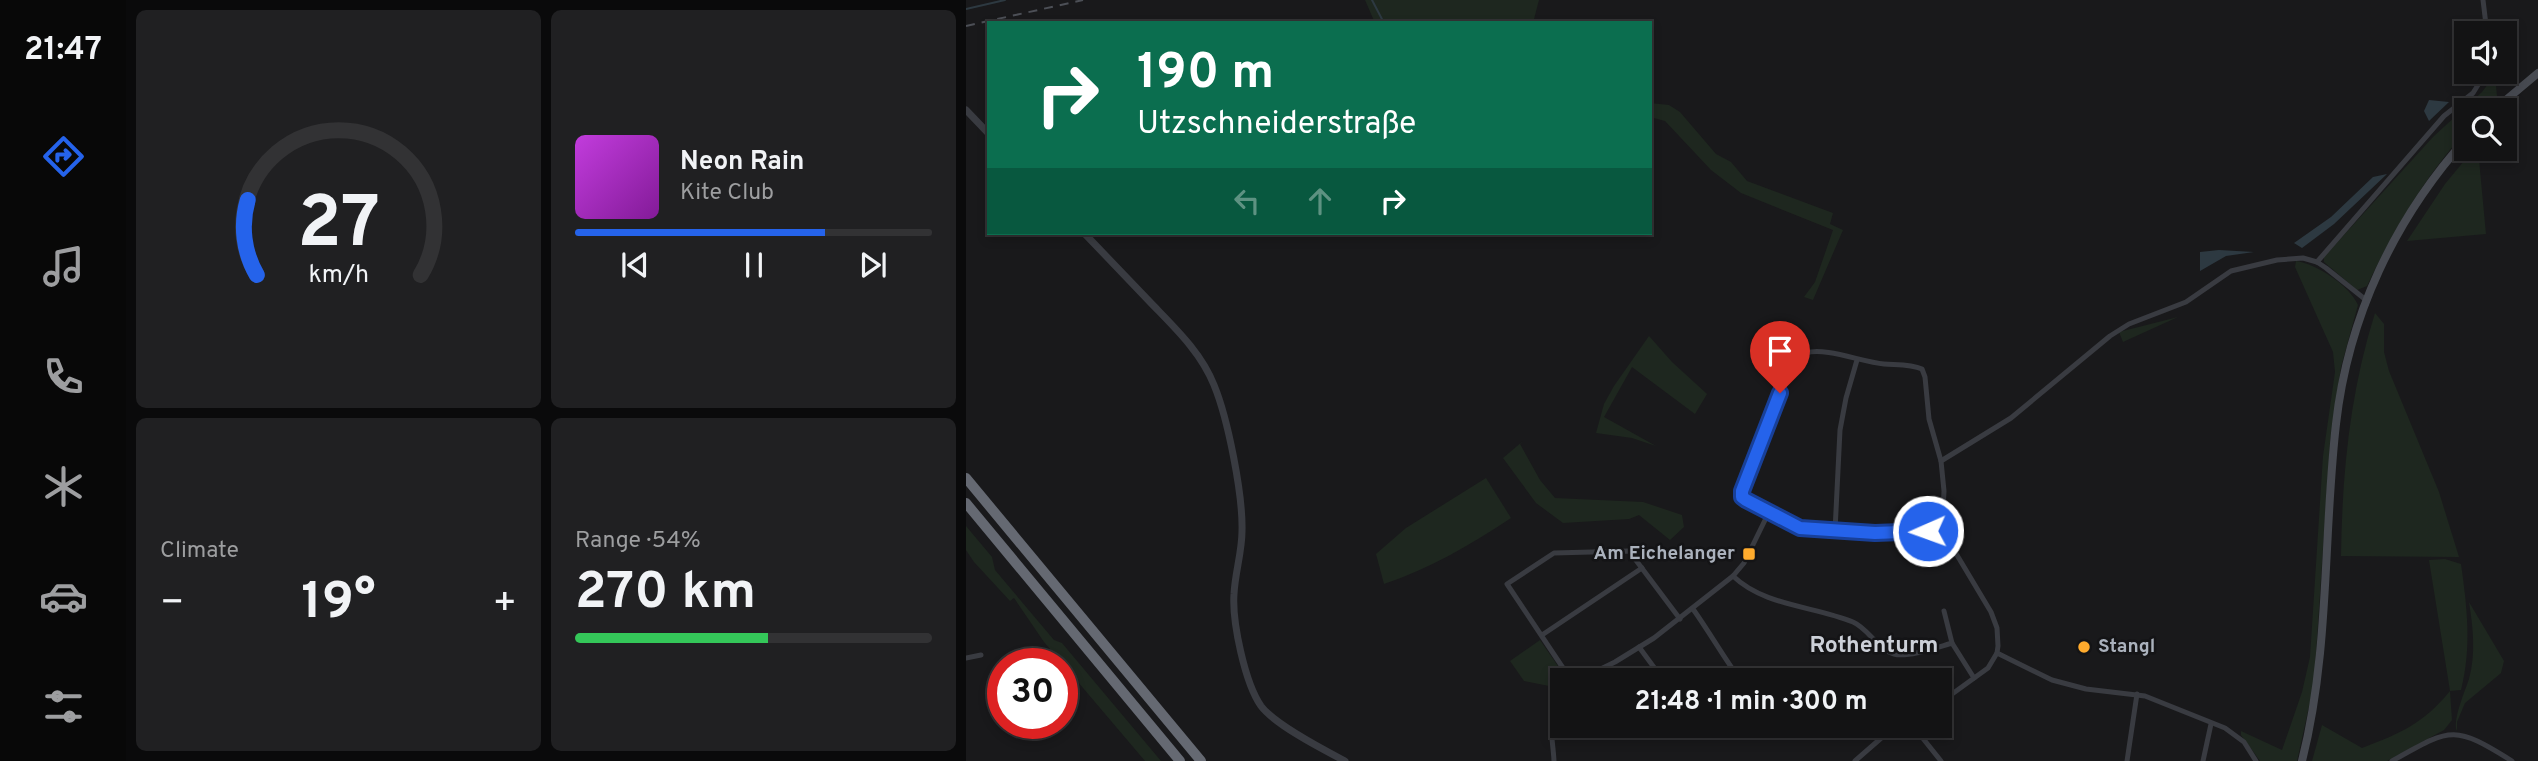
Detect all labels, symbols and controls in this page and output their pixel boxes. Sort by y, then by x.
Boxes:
map controls [2454,21,2517,161]
button: sound [2454,21,2517,84]
text: 21:47 [24,31,102,71]
text: 190 m [1137,44,1274,106]
icon: right [1022,49,1113,140]
button: search [2454,98,2517,161]
text: Utzschneiderstraße [1137,105,1416,145]
icon: directions [39,132,88,181]
text: Neon Rain [680,146,805,179]
text: Kite Club [680,179,774,208]
text: 27 [297,182,380,274]
icon: left [1228,182,1266,220]
icon: ahead [1301,182,1339,220]
icon: right [1374,182,1412,220]
icon: music [39,242,88,291]
icon: previous [616,246,654,284]
icon: pause [735,246,773,284]
icon: next [854,246,892,284]
text: km/h [308,260,369,292]
pin [1750,321,1810,393]
icon: arrive [1761,332,1799,370]
icon: phone [39,352,88,401]
icon: climate [39,462,88,511]
position arrow [1891,494,1965,568]
text: Range · 54% [575,527,701,556]
text: Climate [160,537,239,566]
place label: Am Eichelanger [1594,542,1735,566]
marker: Am Eichelanger [1741,546,1757,562]
text: 270 km [575,561,756,627]
text: 19° [301,571,376,637]
icon: car [39,572,88,621]
text: − [160,580,185,629]
text: + [492,580,517,629]
district label: Rothenturm [1810,632,1938,661]
place label: Stangl [2098,635,2155,659]
marker: Stangl [2076,639,2092,655]
speed limit sign: 30 [987,648,1078,739]
icon: filters [39,682,88,731]
text: 21:48 · 1 min · 300 m [1635,686,1867,719]

